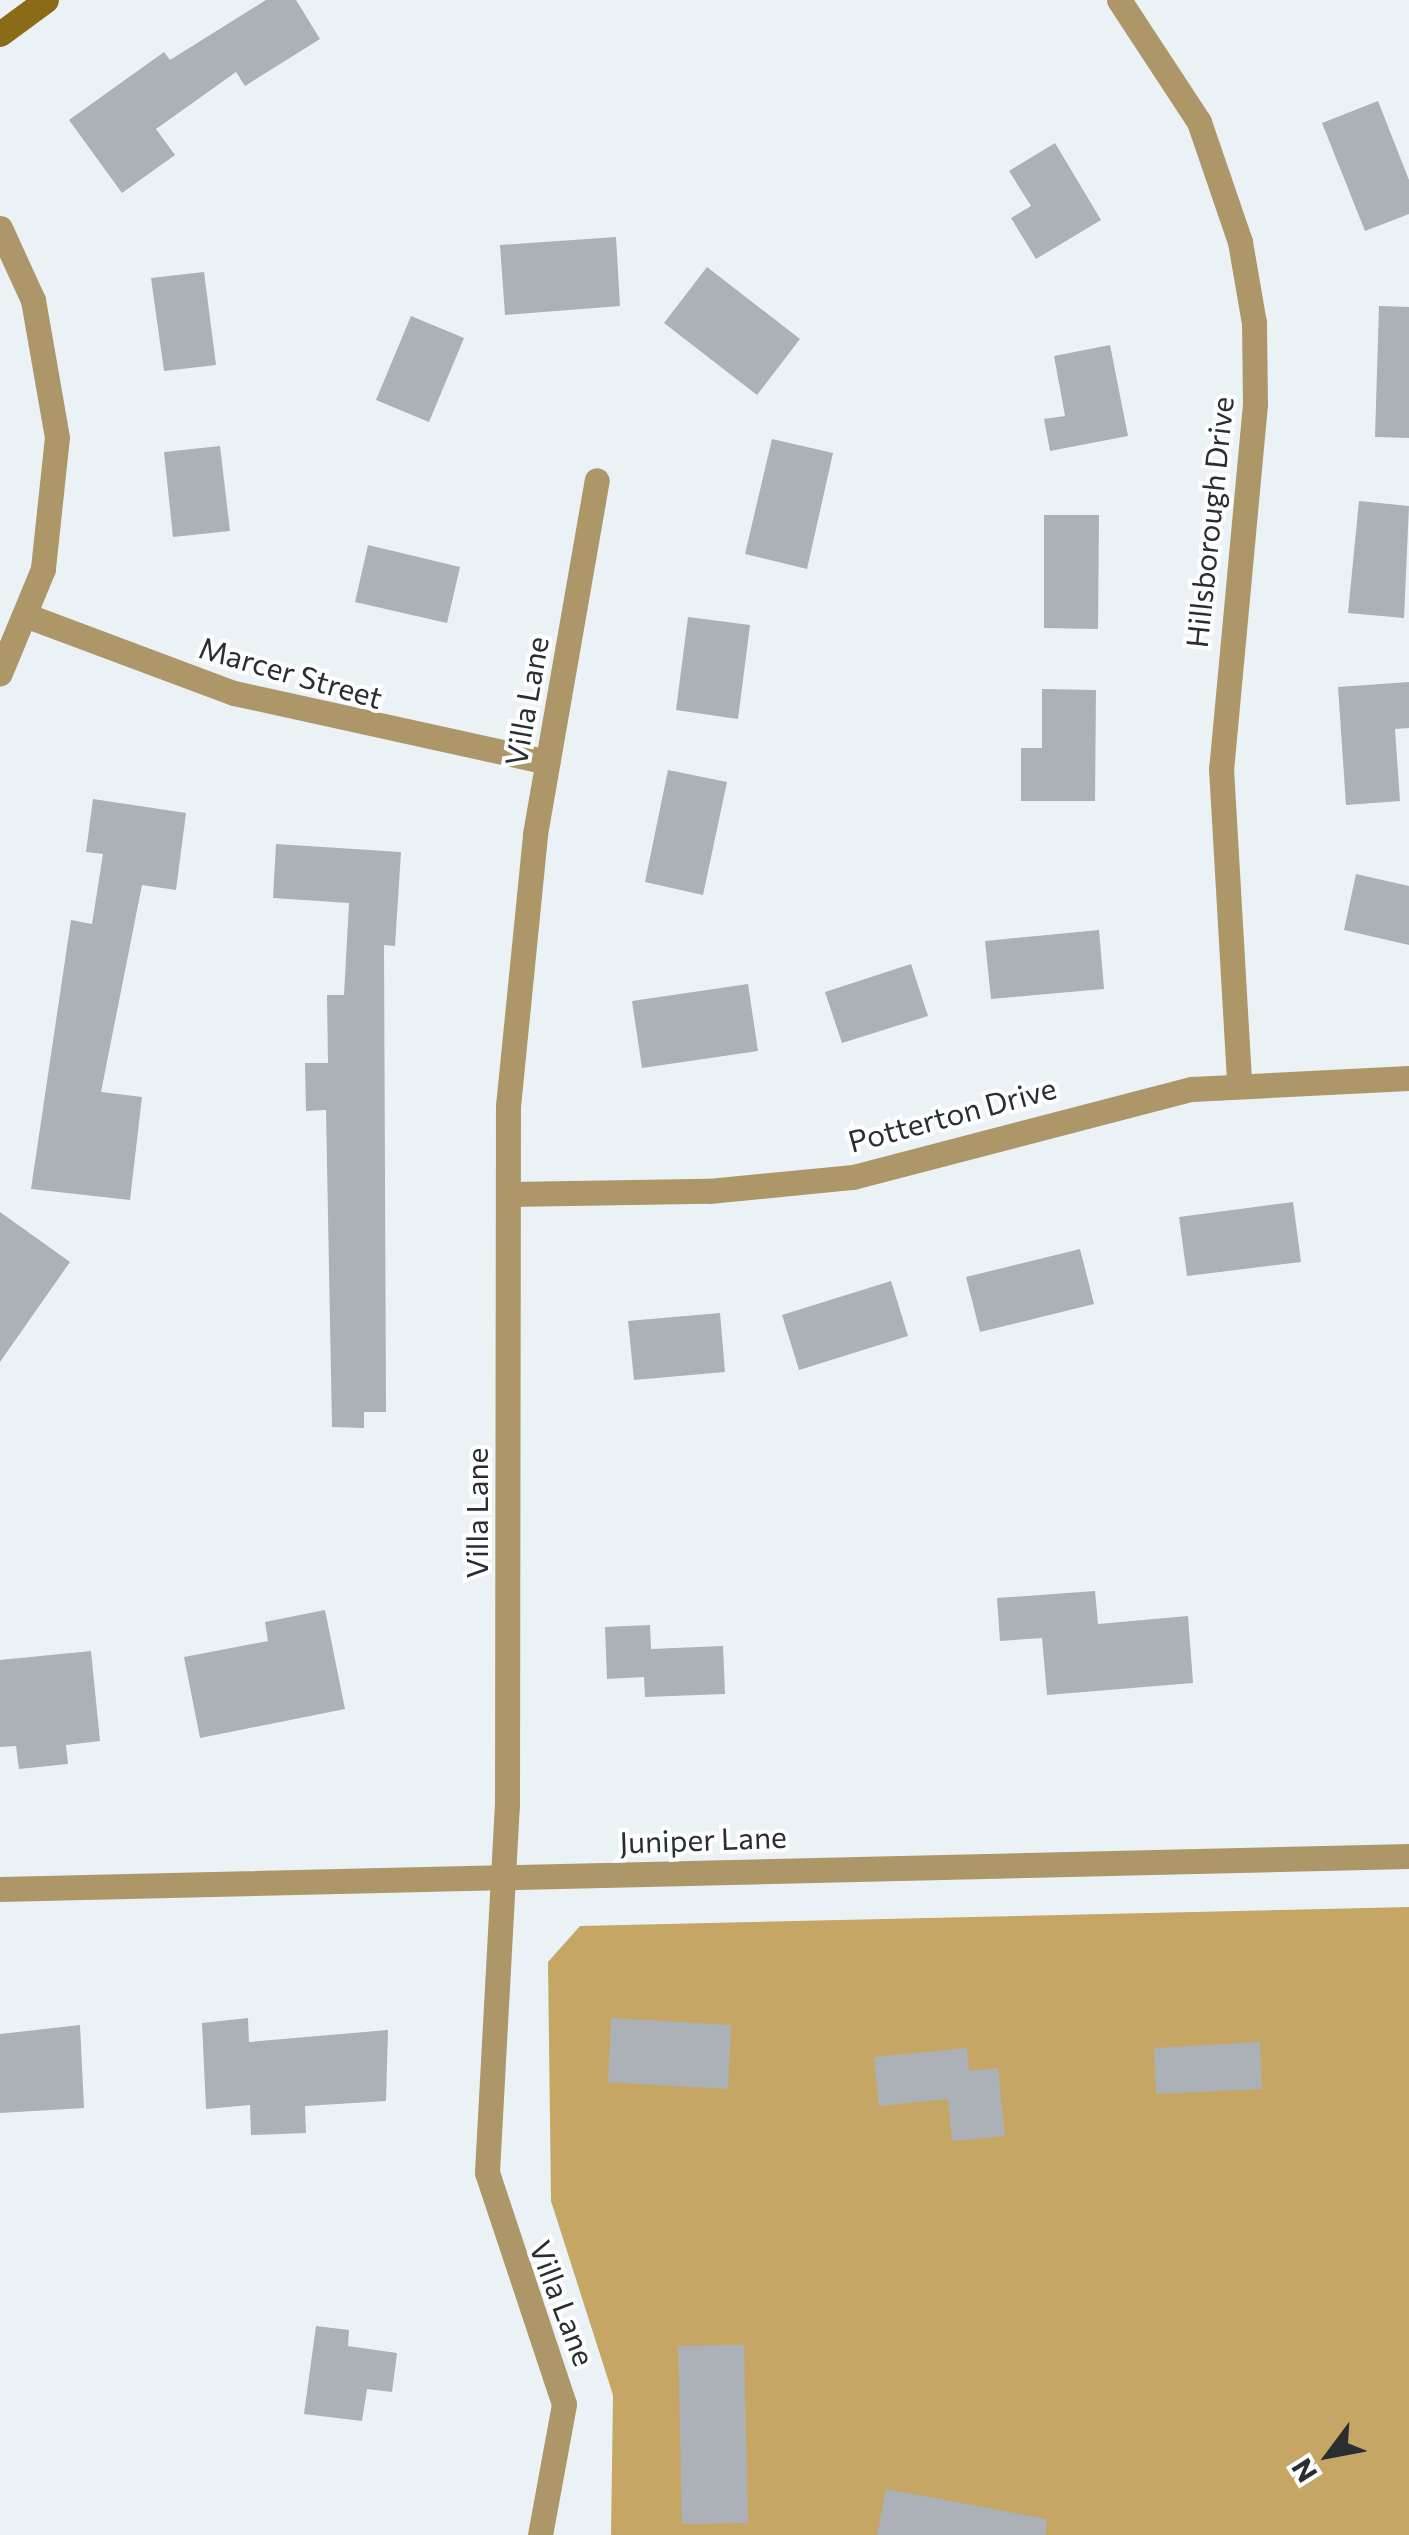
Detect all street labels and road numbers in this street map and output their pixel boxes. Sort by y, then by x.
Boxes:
street label: Hillsborough Drive [1178,395,1240,649]
street label: Marcer Street [195,629,387,715]
street label: Villa Lane [497,633,555,769]
street label: Potterton Drive [844,1069,1060,1159]
street label: Villa Lane [458,1448,494,1578]
street label: Juniper Lane [619,1818,787,1860]
street label: Villa Lane [523,2235,603,2371]

